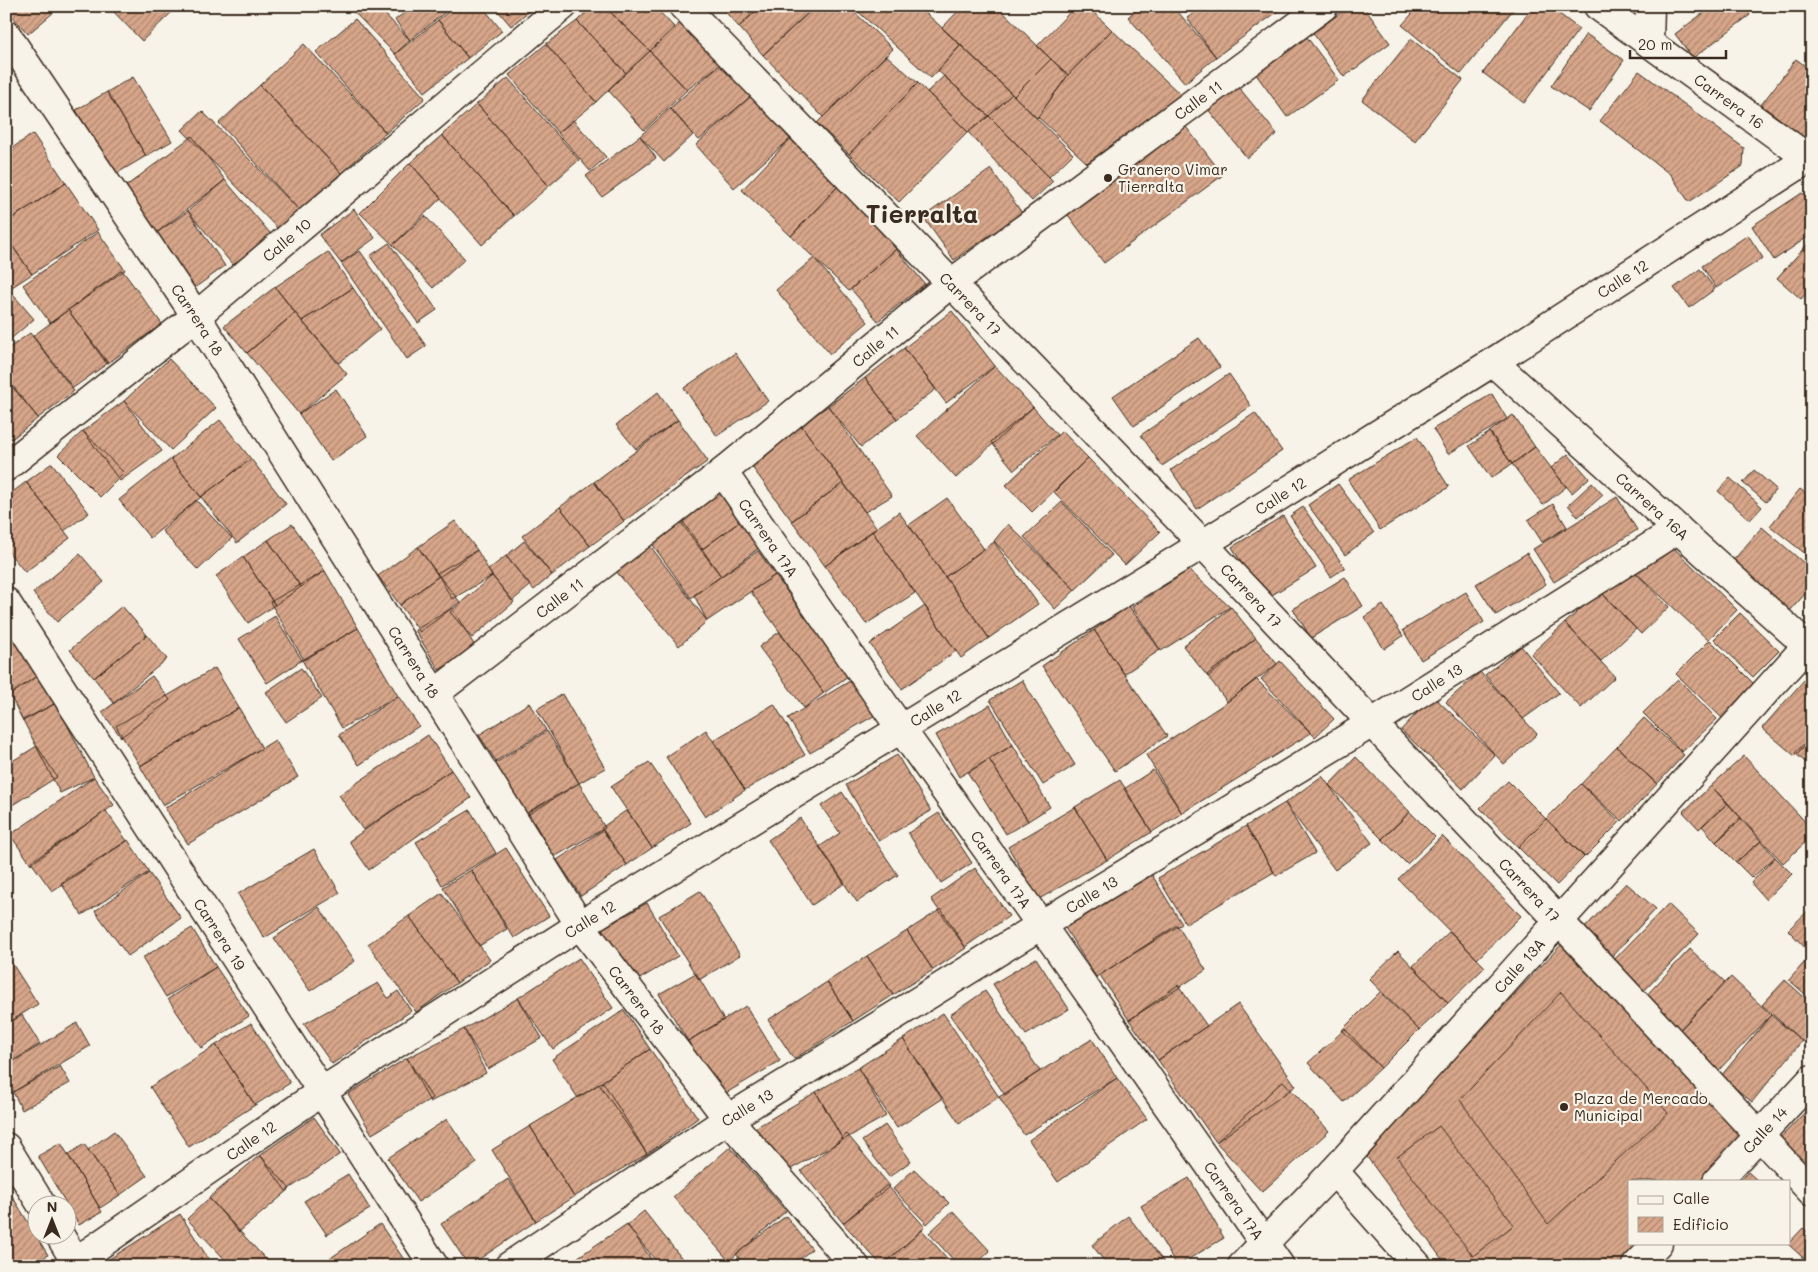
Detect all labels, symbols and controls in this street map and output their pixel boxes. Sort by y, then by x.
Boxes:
scale bar [1630,28,1727,60]
text: 20 m [1638,34,1672,54]
street label: Carrera 16 [1690,69,1768,133]
street label: Calle 11 [1170,75,1226,124]
place label: Granero Vimar Tierralta [1118,159,1228,196]
marker: Granero Vimar Tierralta [1102,172,1114,184]
district label: Tierralta [866,197,978,229]
street label: Calle 10 [258,213,315,266]
street label: Calle 12 [1593,255,1652,302]
street label: Carrera 17 [935,268,1006,340]
street label: Carrera 18 [167,280,228,359]
street label: Calle 11 [848,321,903,371]
street label: Carrera 16A [1612,468,1694,544]
street label: Calle 12 [1251,472,1310,519]
street label: Carrera 17A [734,494,803,581]
street label: Carrera 17 [1216,559,1287,632]
street label: Calle 11 [531,573,587,622]
street label: Carrera 18 [384,622,444,702]
street label: Calle 13 [1407,658,1466,706]
street label: Calle 12 [906,684,965,731]
street label: Carrera 17A [966,826,1036,912]
street label: Carrera 17 [1495,854,1565,926]
street label: Calle 13 [1062,871,1121,918]
street label: Carrera 19 [189,894,251,974]
street label: Calle 12 [560,896,619,943]
street label: Calle 13A [1489,933,1549,997]
street label: Carrera 18 [604,961,670,1038]
street label: Calle 13 [717,1084,777,1131]
place label: Plaza de Mercado Municipal [1574,1088,1708,1125]
marker: Plaza de Mercado Municipal [1558,1101,1570,1113]
street label: Calle 14 [1738,1102,1792,1158]
street label: Calle 12 [222,1116,280,1165]
street label: Carrera 17A [1200,1157,1269,1244]
legend [1628,1180,1790,1244]
text: Calle [1673,1188,1710,1208]
north arrow [28,1194,78,1244]
text: N [47,1197,57,1216]
text: Edificio [1673,1214,1729,1234]

